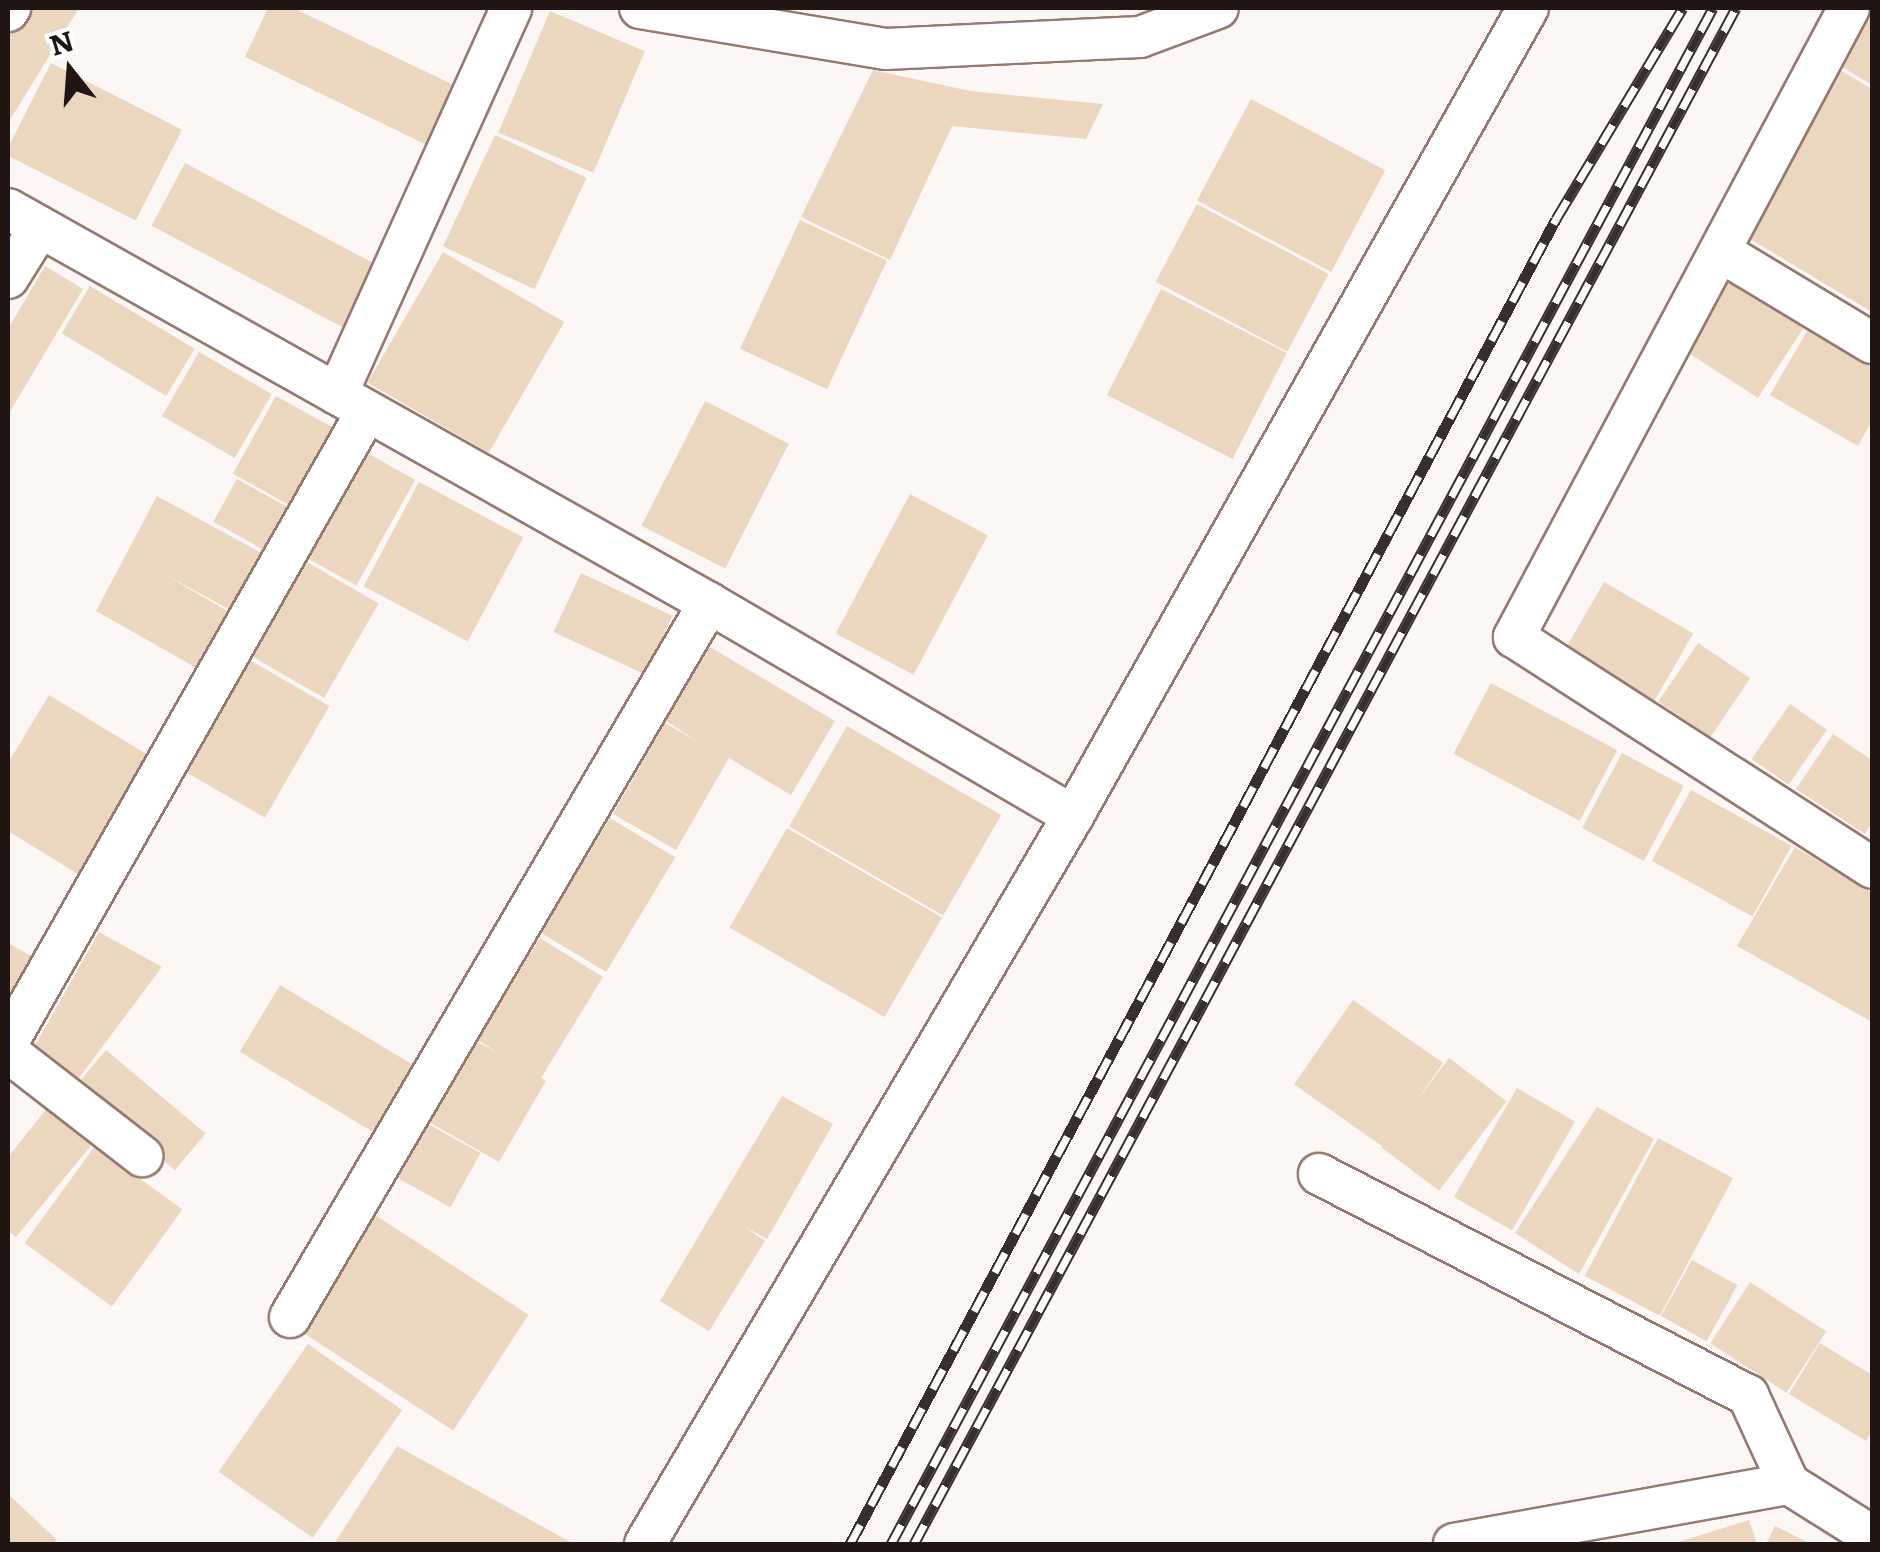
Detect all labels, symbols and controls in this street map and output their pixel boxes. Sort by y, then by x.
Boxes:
text: N [44,18,79,65]
north arrow [20,20,120,120]

